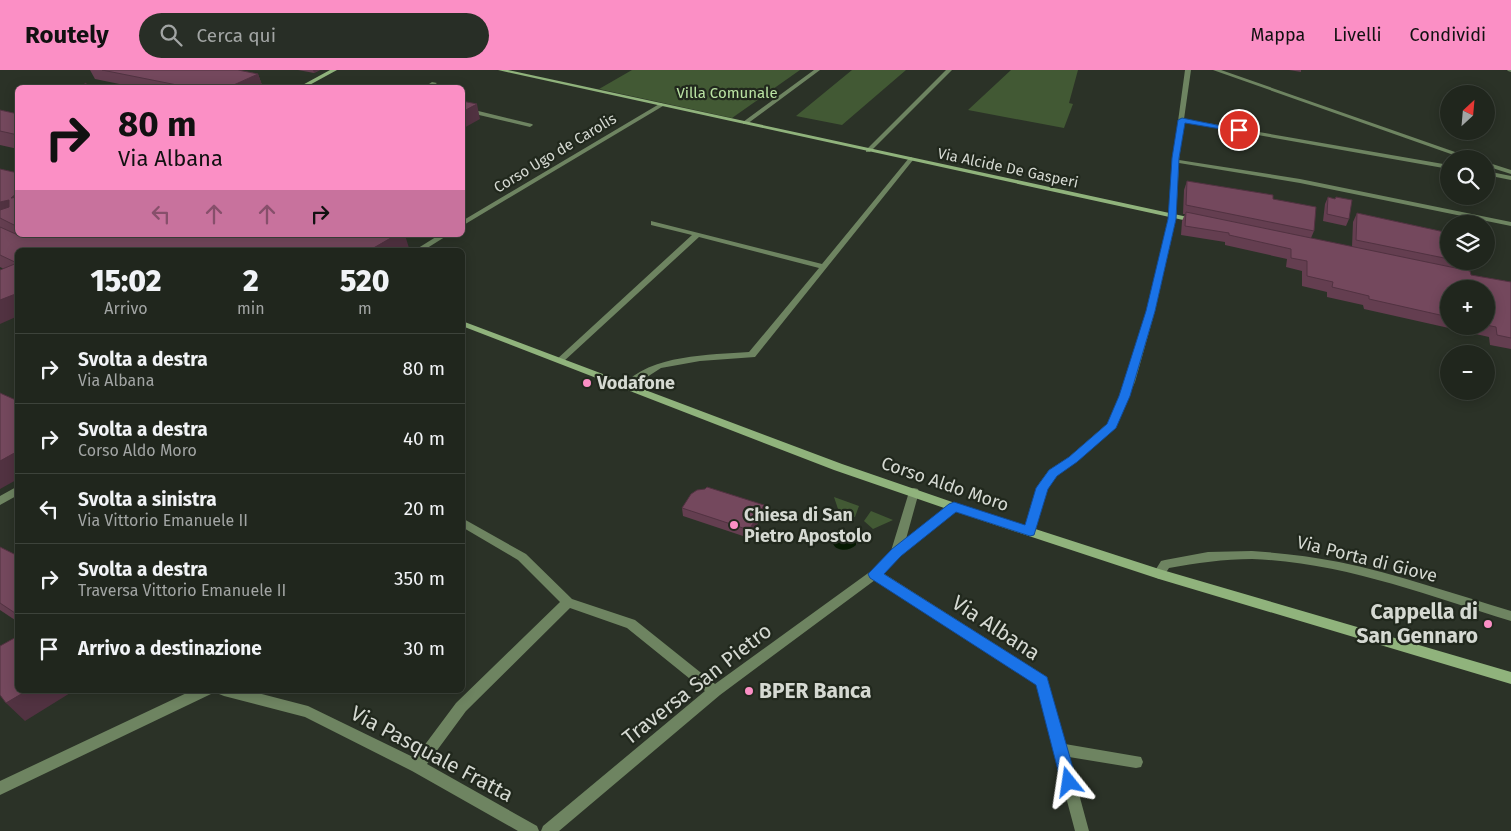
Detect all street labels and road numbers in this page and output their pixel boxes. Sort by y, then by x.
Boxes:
street label: Corso Ugo de Carolis [491,109,619,197]
street label: Via Alcide De Gasperi [936,144,1080,192]
street label: Corso Aldo Moro [878,452,1012,516]
street label: Via Porta di Giove [1294,531,1440,587]
street label: Via Albana [947,590,1045,666]
street label: Traversa San Pietro [617,618,777,750]
street label: Via Pasquale Fratta [346,700,518,808]

